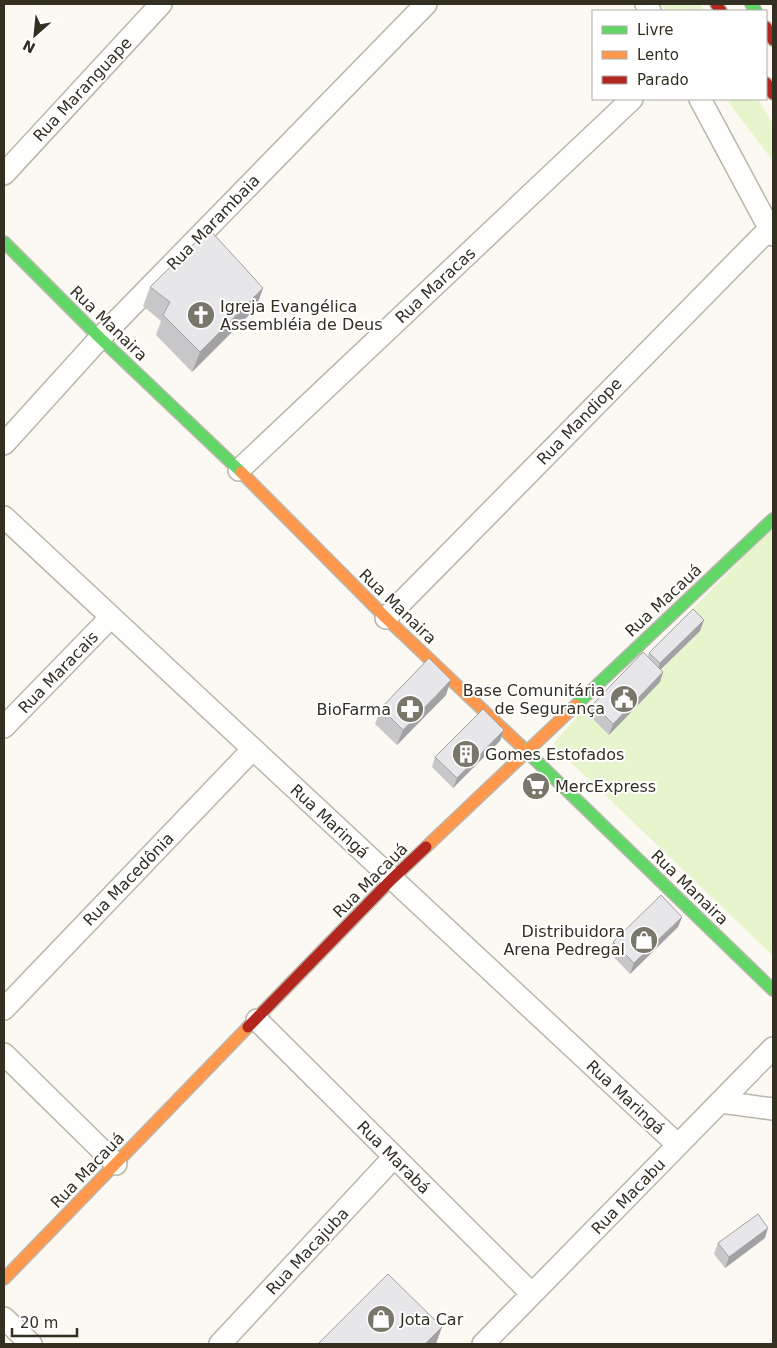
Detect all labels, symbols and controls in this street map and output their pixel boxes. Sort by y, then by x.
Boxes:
north arrow [10,10,60,60]
legend [592,10,767,100]
text: Livre [637,21,673,39]
street label: Rua Maranguape [29,33,136,145]
text: N [20,37,38,56]
text: Lento [637,46,679,64]
text: Parado [637,71,689,89]
street label: Rua Marambaia [163,171,264,274]
street label: Rua Maracas [391,244,479,327]
street label: Rua Manaira [66,282,151,365]
place label: Igreja Evangélica Assembléia de Deus [220,297,383,334]
church icon: Igreja Evangélica Assembléia de Deus [186,300,216,330]
street label: Rua Mandiope [533,374,626,469]
street label: Rua Macauá [621,560,706,641]
street label: Rua Manaira [355,565,440,648]
street label: Rua Maracais [14,627,102,717]
place label: Base Comunitária de Segurança [463,681,605,718]
public building icon: Base Comunitária de Segurança [609,684,639,714]
pharmacy icon: BioFarma [395,694,425,724]
place label: BioFarma [317,700,391,719]
building icon: Gomes Estofados [451,739,481,769]
place label: Gomes Estofados [485,745,624,764]
supermarket icon: MercExpress [521,771,551,801]
place label: MercExpress [555,777,656,796]
street label: Rua Maringá [287,780,373,862]
street label: Rua Macedônia [79,829,178,930]
street label: Rua Macauá [329,839,412,922]
street label: Rua Manaira [647,846,732,929]
place label: Distribuidora Arena Pedregal [503,922,625,959]
shop icon: Distribuidora Arena Pedregal [629,925,659,955]
street label: Rua Maringá [583,1056,669,1138]
street label: Rua Marabá [353,1117,434,1198]
street label: Rua Macauá [47,1129,128,1212]
street label: Rua Macabu [588,1155,669,1238]
street label: Rua Macajuba [262,1204,353,1299]
shop icon: Jota Car [366,1304,396,1334]
scale bar [12,1306,78,1338]
place label: Jota Car [399,1310,464,1329]
text: 20 m [20,1314,58,1332]

